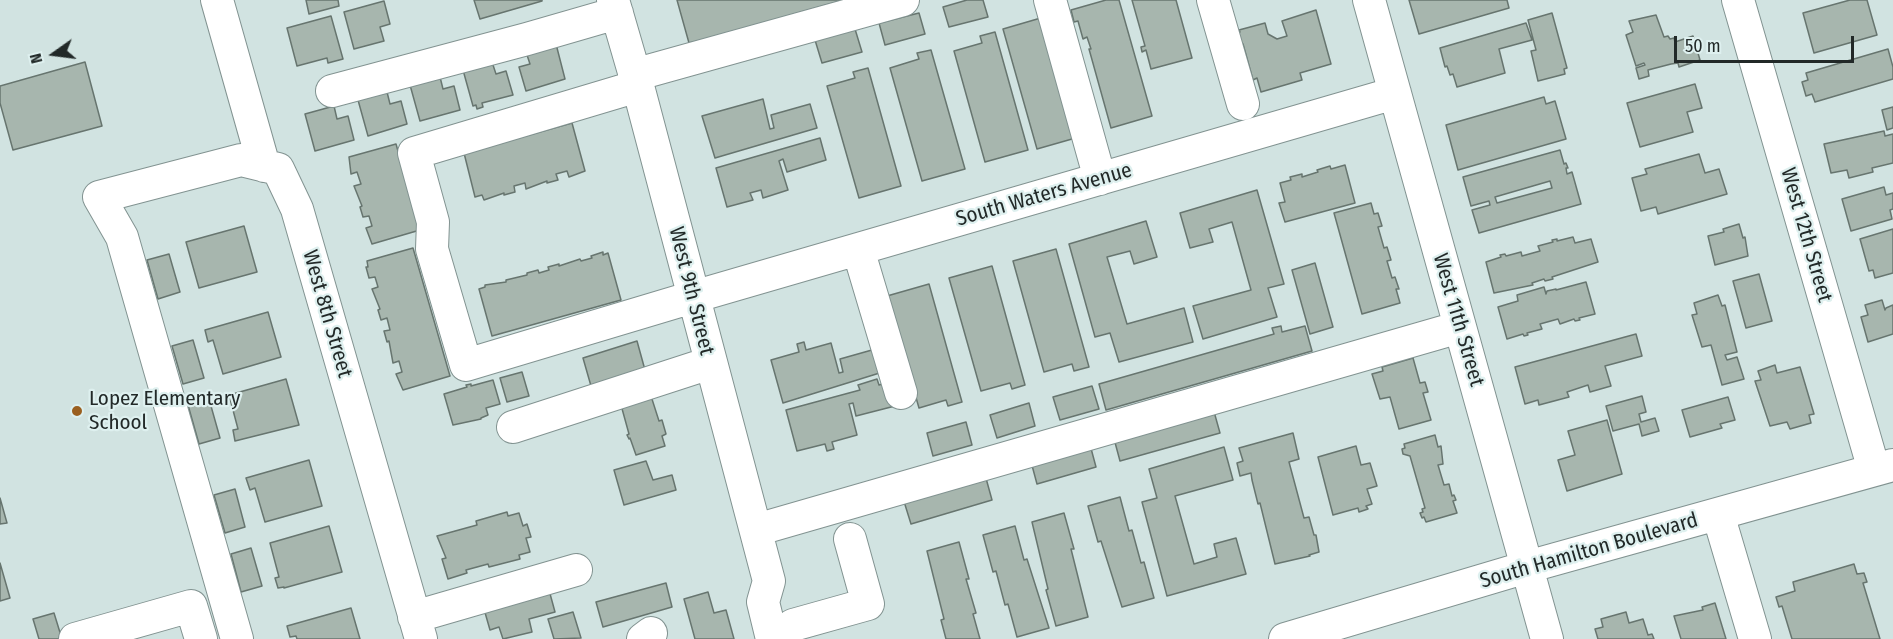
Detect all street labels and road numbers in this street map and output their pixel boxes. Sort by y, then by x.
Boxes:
street label: South Waters Avenue [953,158,1135,232]
street label: West 12th Street [1775,165,1837,305]
street label: West 9th Street [663,224,719,358]
street label: West 8th Street [297,247,357,381]
street label: West 11th Street [1427,251,1489,389]
street label: South Hamilton Boulevard [1477,508,1701,594]

